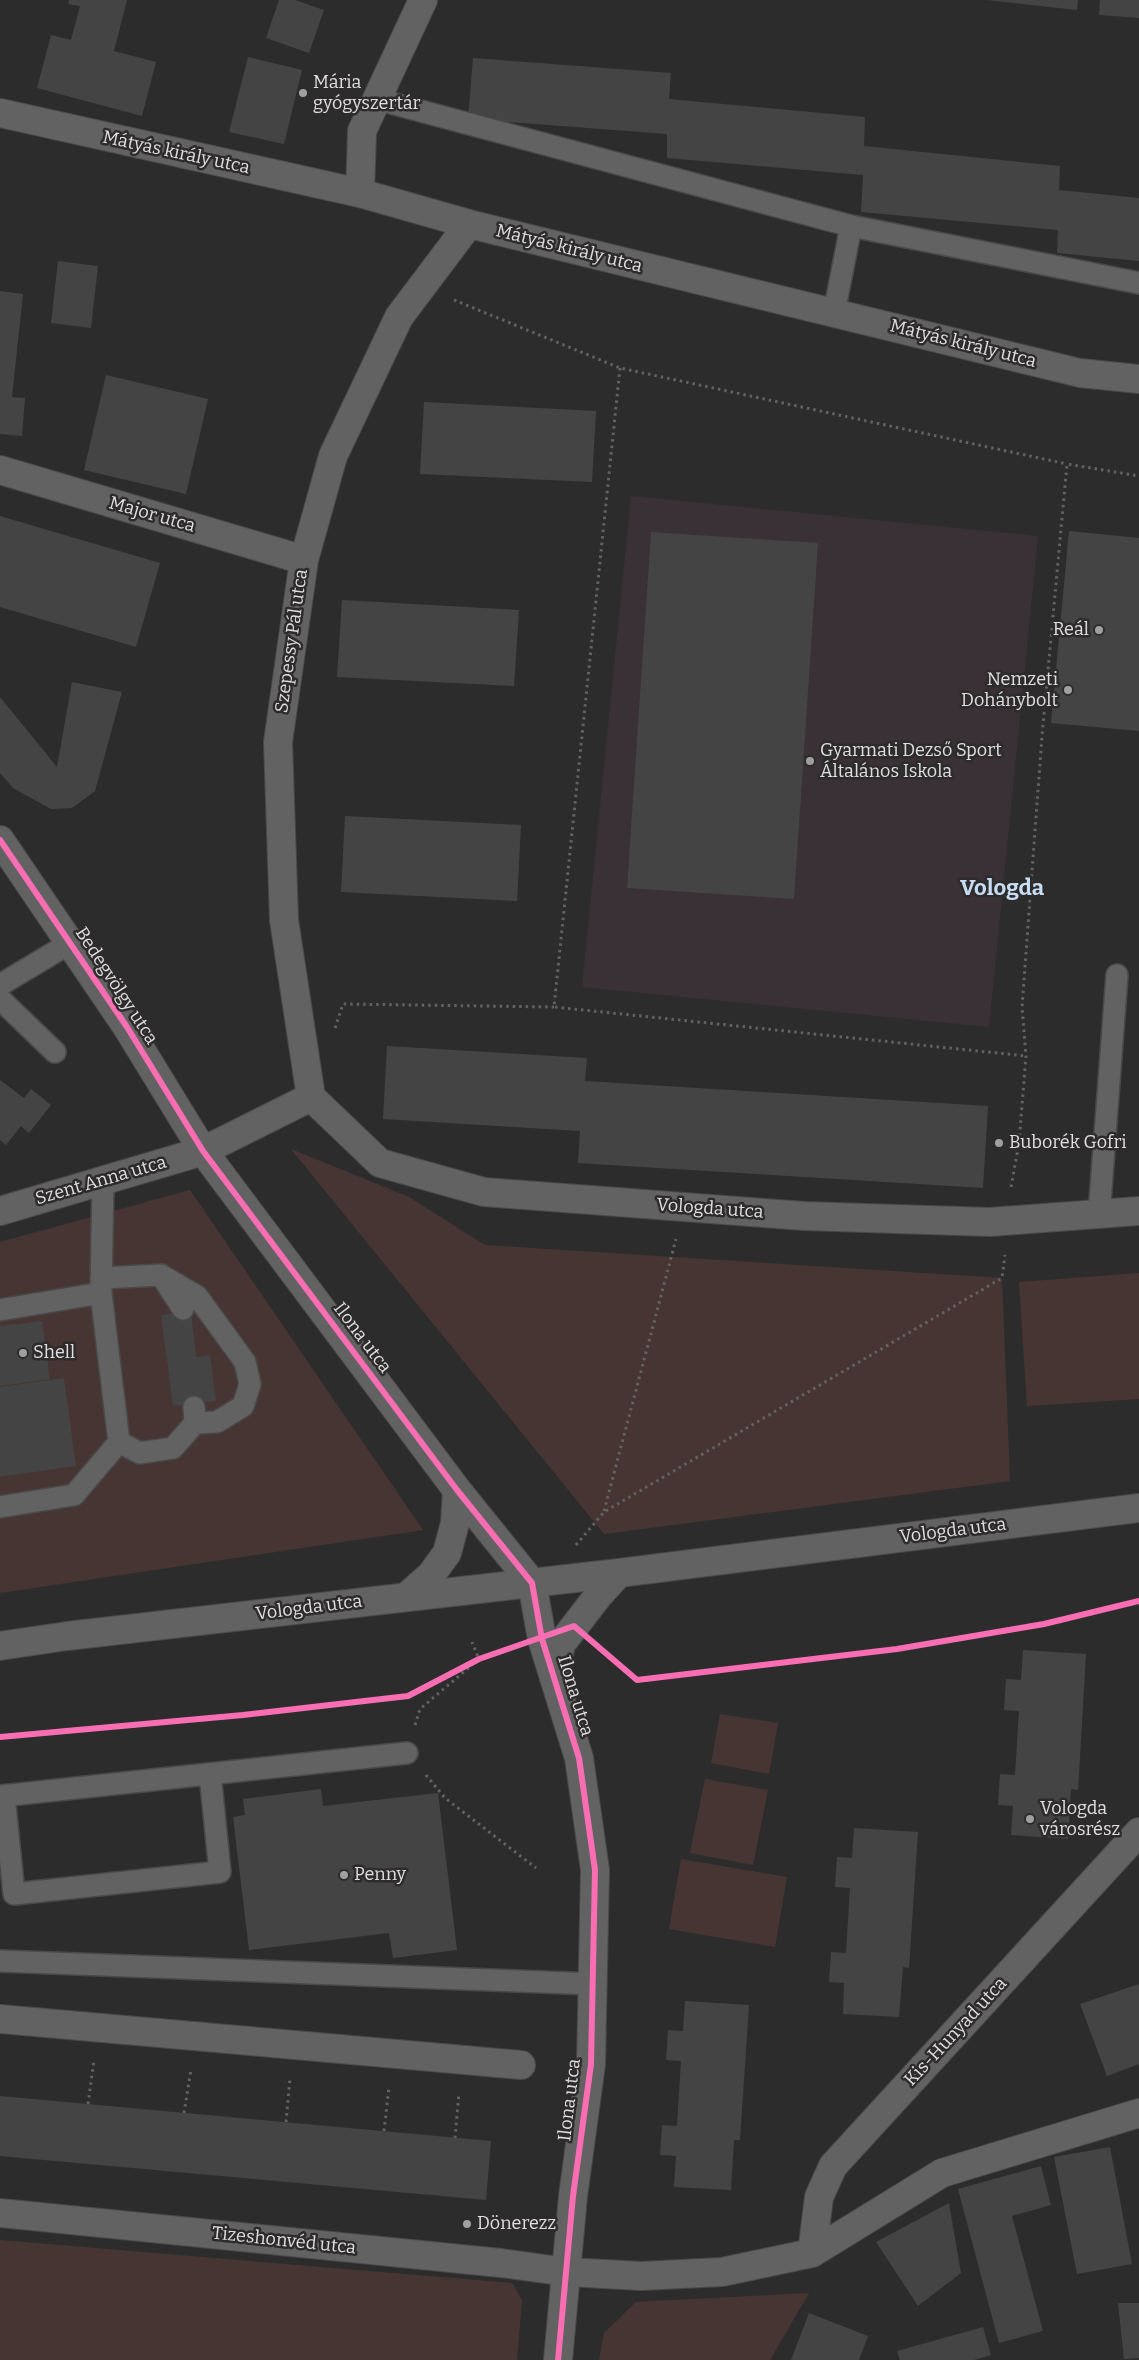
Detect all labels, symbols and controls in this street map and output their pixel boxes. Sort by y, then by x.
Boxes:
place label: Mária gyógyszertár [313,72,421,115]
marker: Mária gyógyszertár [297,87,309,99]
street label: Mátyás király utca [100,127,252,179]
street label: Mátyás király utca [494,220,644,278]
street label: Mátyás király utca [888,315,1038,373]
street label: Major utca [106,492,198,538]
street label: Szepessy Pál utca [271,568,313,714]
place label: Reál [1053,619,1089,641]
marker: Reál [1093,624,1105,636]
place label: Nemzeti Dohánybolt [961,669,1058,712]
marker: Nemzeti Dohánybolt [1062,684,1074,696]
place label: Gyarmati Dezső Sport Általános Iskola [820,740,1002,782]
marker: Gyarmati Dezső Sport Általános Iskola [804,755,816,767]
district label: Vologda [960,876,1044,902]
street label: Bedegvölgy utca [70,923,162,1049]
place label: Buborék Gofri [1009,1132,1127,1154]
marker: Buborék Gofri [993,1137,1005,1149]
street label: Szent Anna utca [33,1152,169,1210]
street label: Vologda utca [656,1194,764,1224]
street label: Ilona utca [328,1298,396,1378]
place label: Shell [33,1342,75,1364]
marker: Shell [17,1347,29,1359]
street label: Vologda utca [899,1514,1007,1548]
street label: Vologda utca [255,1591,363,1625]
street label: Ilona utca [553,1653,597,1739]
place label: Vologda városrész [1040,1798,1120,1840]
marker: Vologda városrész [1024,1813,1036,1825]
place label: Penny [354,1864,406,1886]
marker: Penny [338,1869,350,1881]
street label: Kis-Hunyad utca [900,1973,1012,2091]
street label: Ilona utca [554,2058,586,2142]
place label: Dönerezz [477,2213,556,2235]
marker: Dönerezz [461,2218,473,2230]
street label: Tizeshonvéd utca [211,2223,357,2259]

